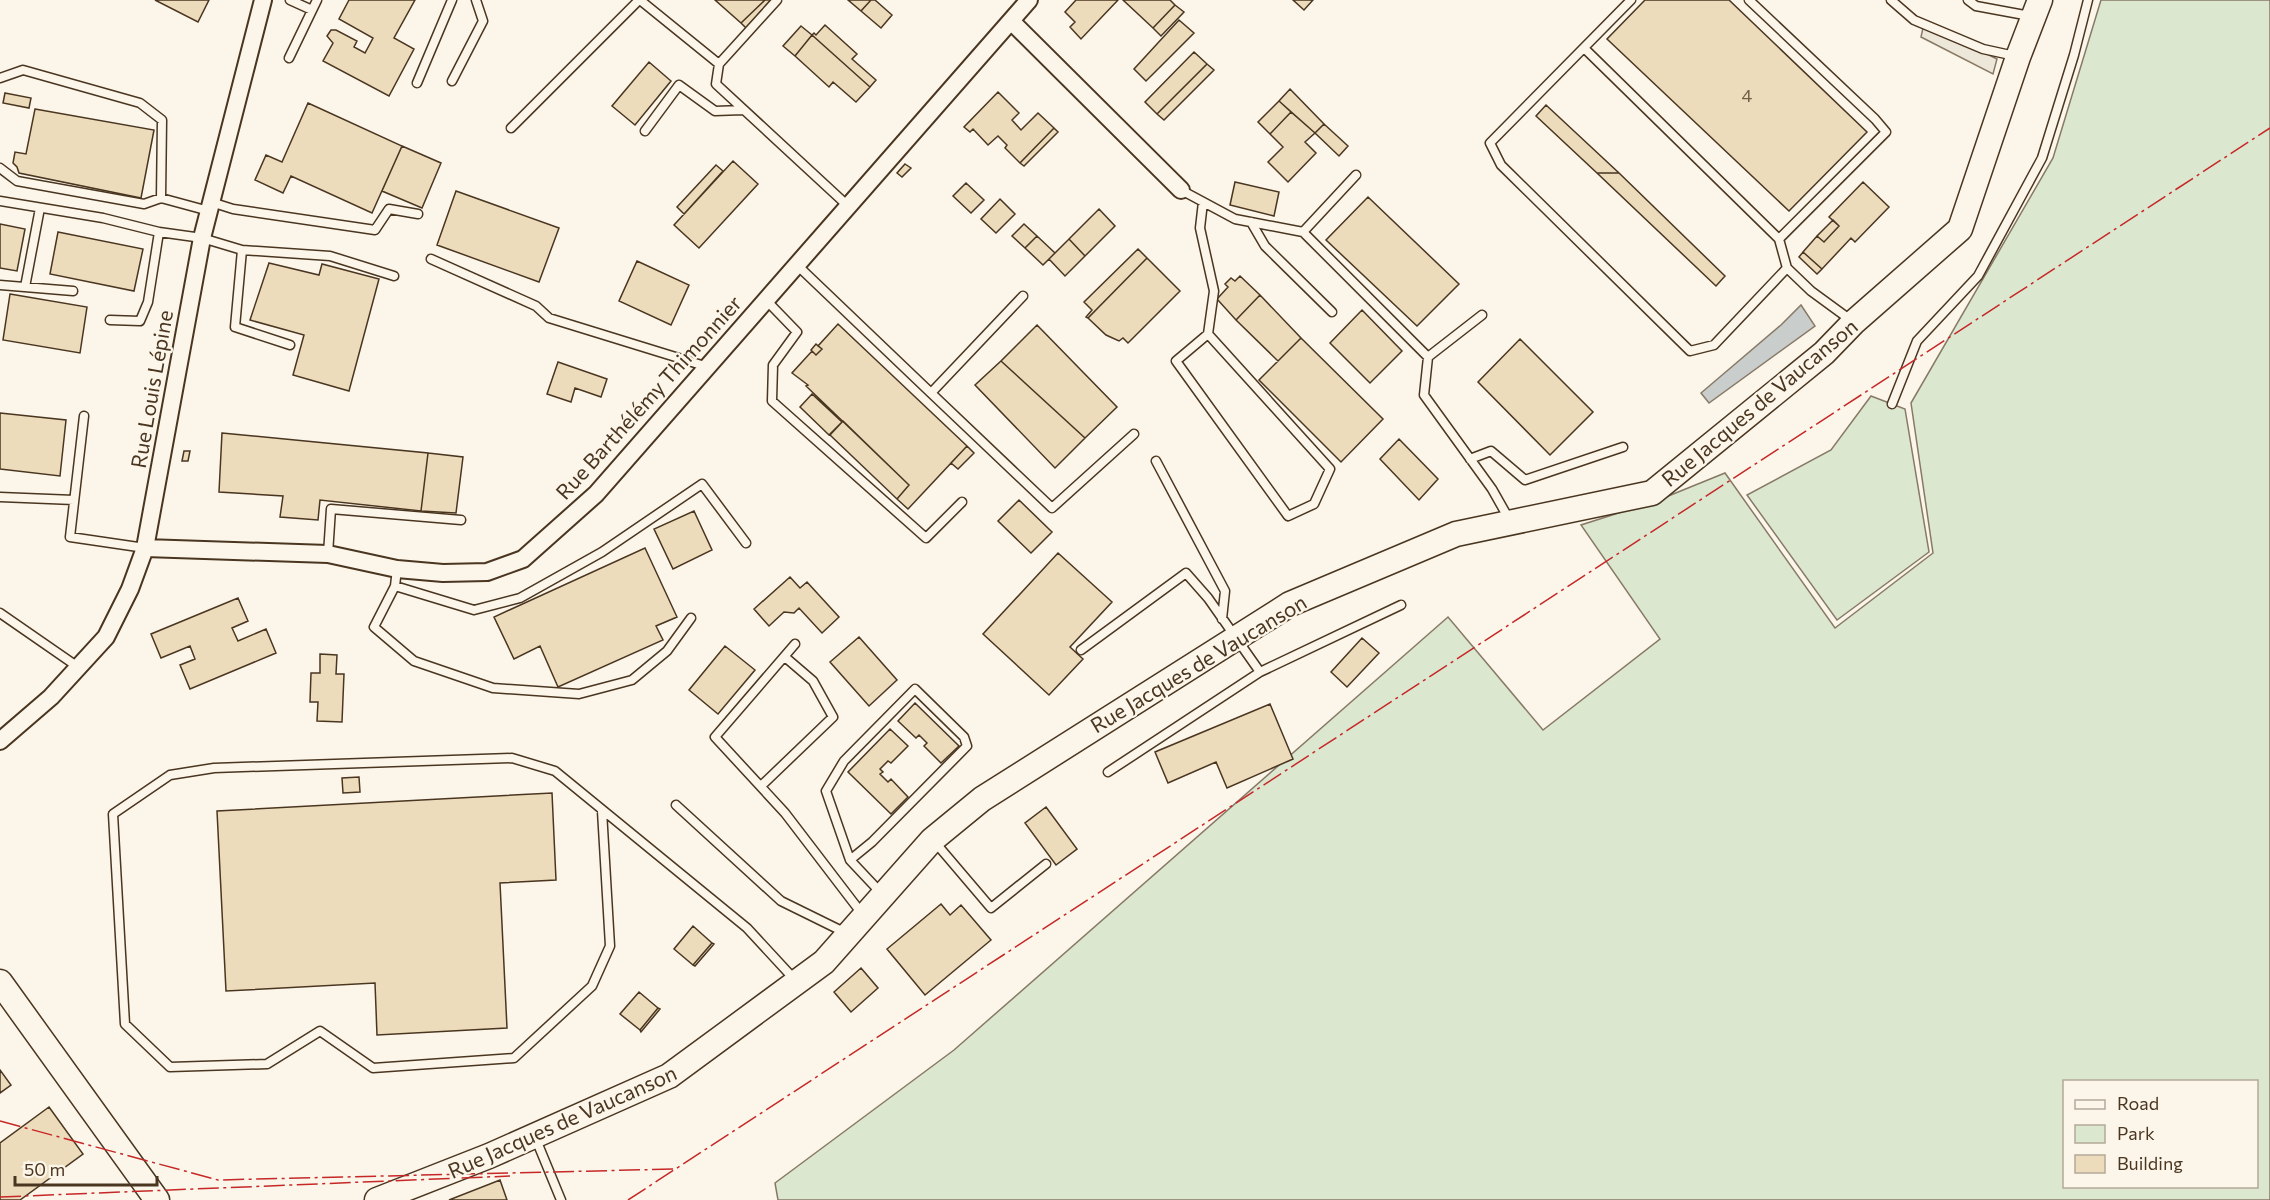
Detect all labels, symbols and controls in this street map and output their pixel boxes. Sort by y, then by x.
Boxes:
house number: 4 [1742,84,1753,106]
street label: Rue Barthélémy Thimonnier [550,290,746,504]
street label: Rue Louis Lépine [125,308,177,470]
street label: Rue Jacques de Vaucanson [1656,313,1862,491]
street label: Rue Jacques de Vaucanson [1085,588,1311,738]
street label: Rue Jacques de Vaucanson [444,1059,680,1183]
legend [2063,1080,2258,1188]
text: Road [2117,1092,2159,1114]
text: Park [2117,1122,2155,1144]
scale bar [15,1149,158,1187]
text: Building [2117,1152,2183,1174]
text: 50 m [24,1158,65,1180]

